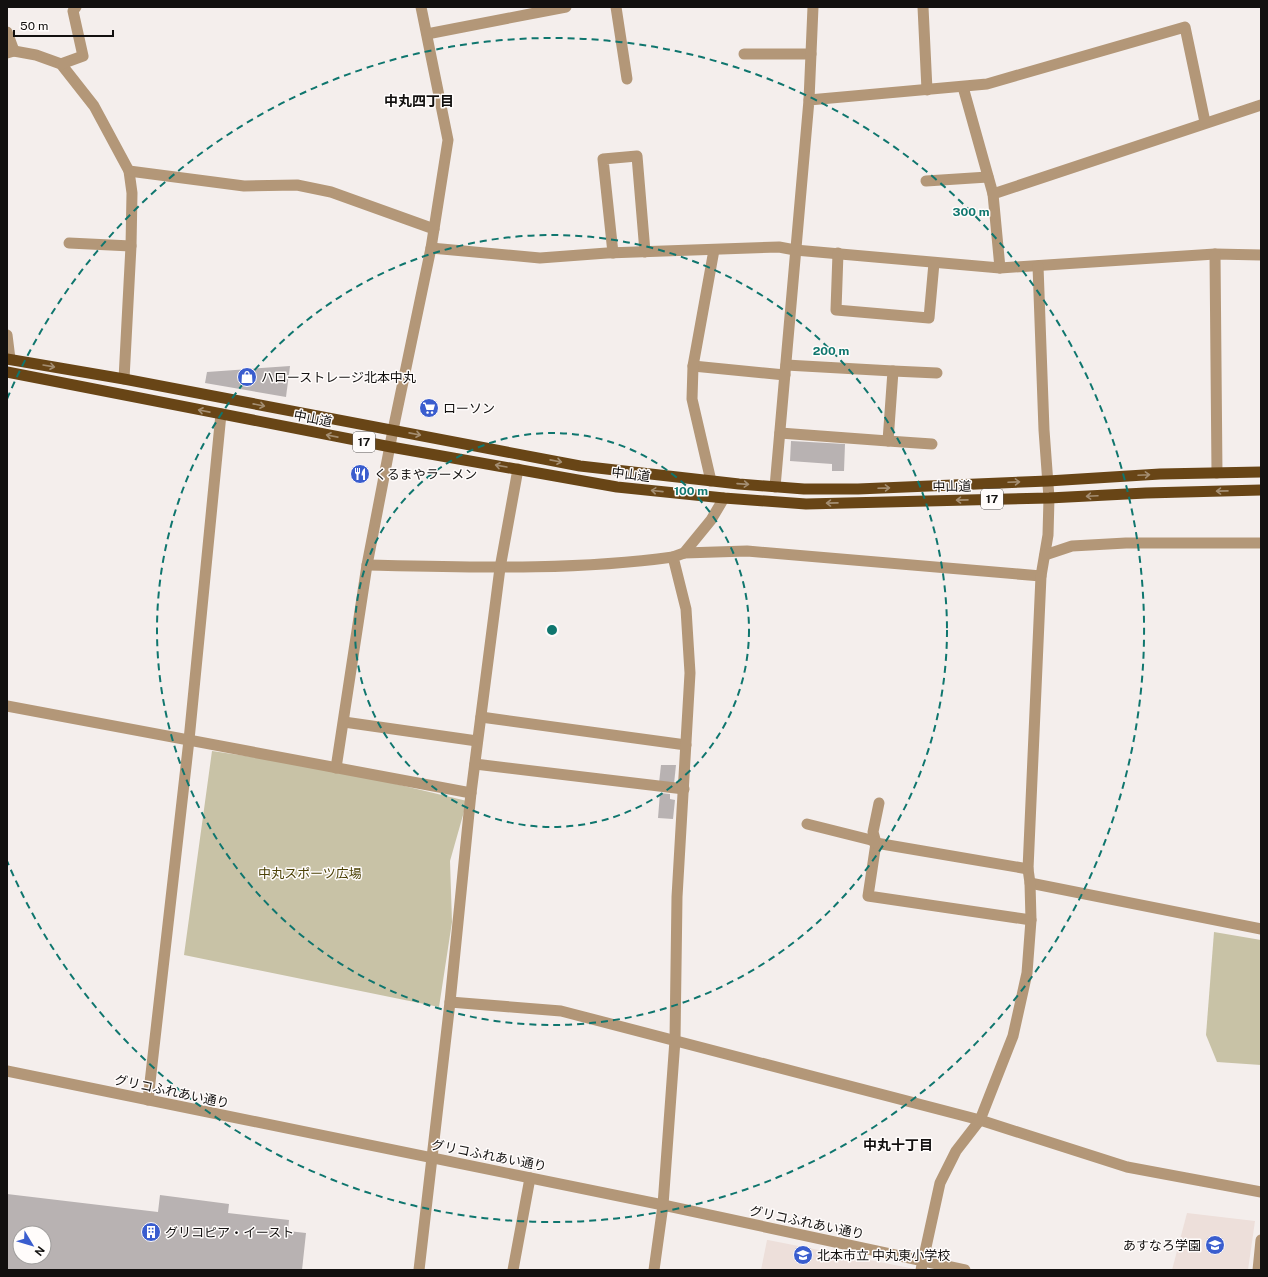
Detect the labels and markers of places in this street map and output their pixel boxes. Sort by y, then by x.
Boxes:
shop icon: ハローストレージ北本中丸 [236,366,258,388]
place label: ハローストレージ北本中丸 [261,370,416,385]
supermarket icon: ローソン [418,397,440,419]
place label: ローソン [443,401,495,416]
restaurant icon: くるまやラーメン [349,463,371,485]
place label: くるまやラーメン [374,467,477,482]
centre of rings [545,623,559,637]
building icon: グリコピア・イースト [140,1221,162,1243]
place label: グリコピア・イースト [165,1225,294,1240]
school or university icon: あすなろ学園 [1204,1234,1226,1256]
place label: あすなろ学園 [1123,1238,1201,1253]
school or university icon: 北本市立 中丸東小学校 [792,1244,814,1266]
place label: 北本市立 中丸東小学校 [817,1248,950,1263]

